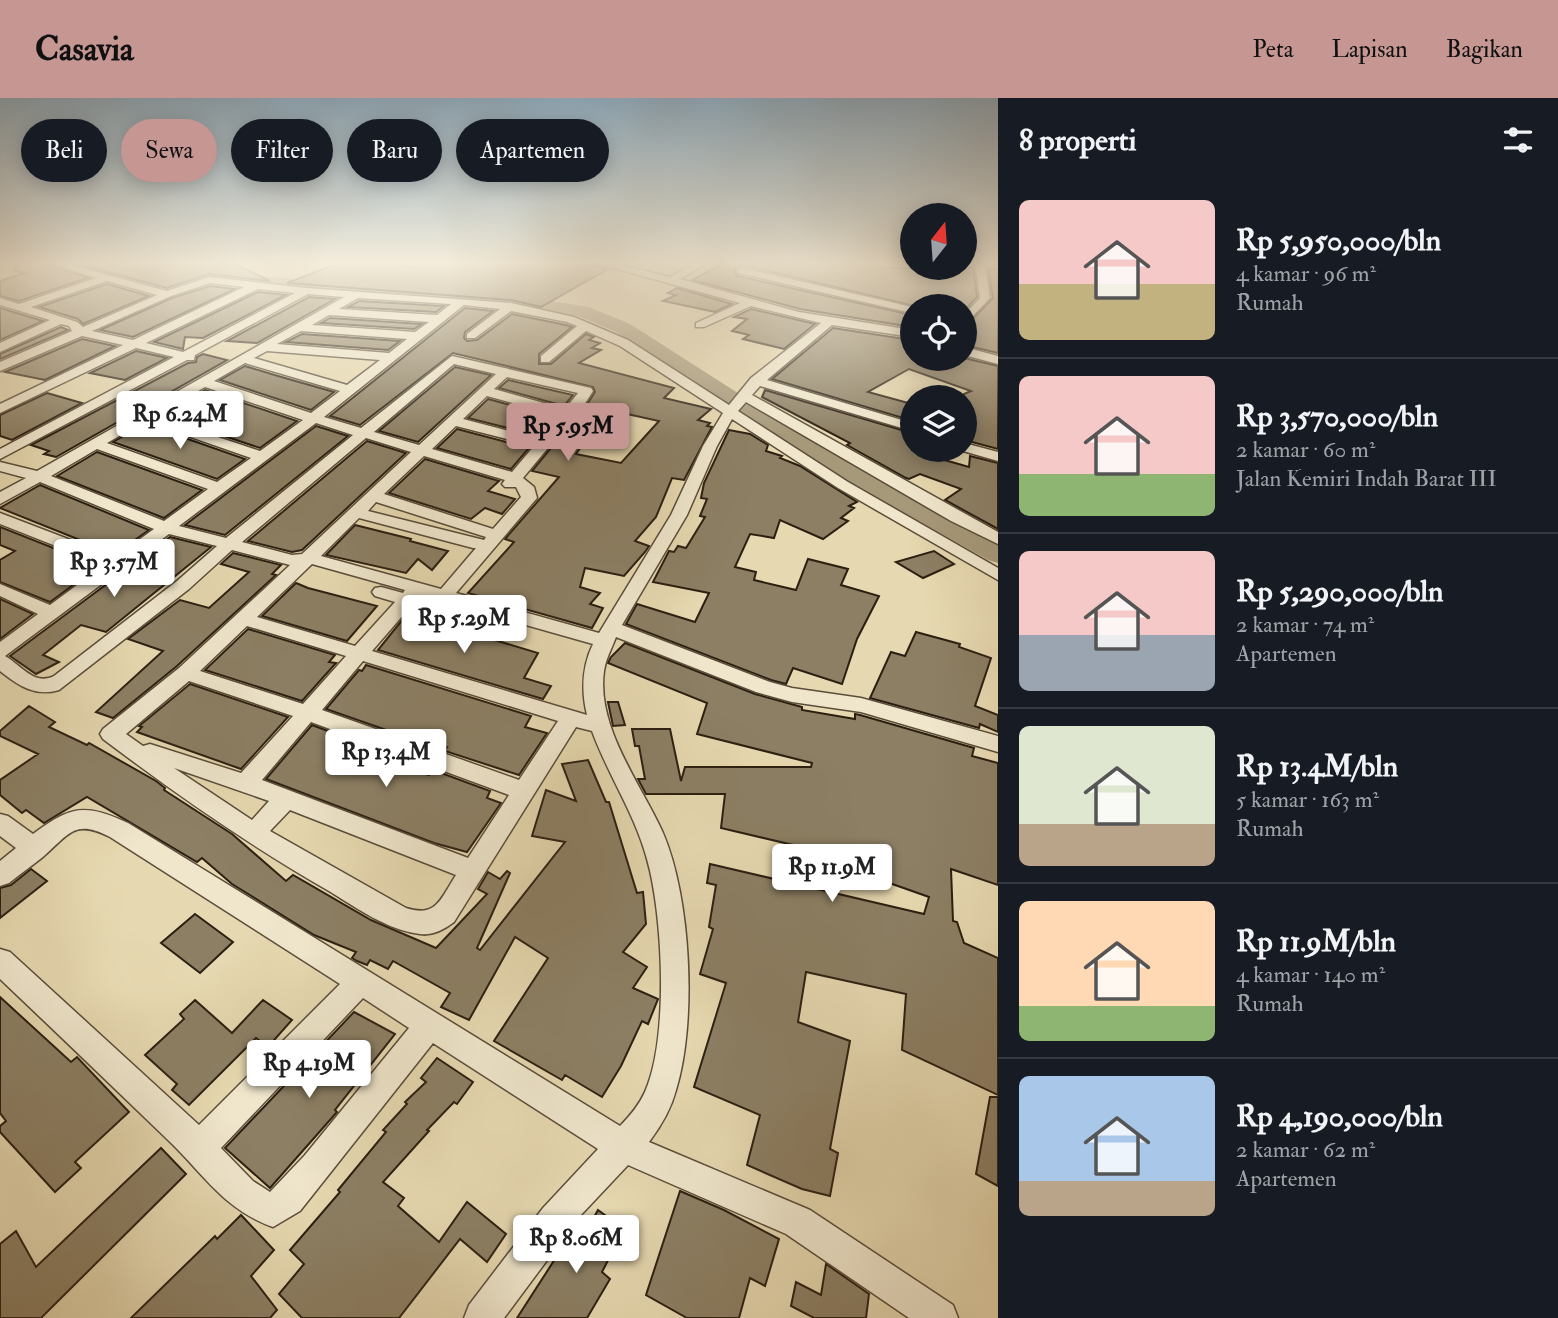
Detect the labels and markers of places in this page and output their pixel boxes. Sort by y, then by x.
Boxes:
pin: Rp 6.24M [108,392,252,451]
pin: Rp 5.95M [496,404,640,463]
pin: Rp 3.57M [42,540,186,599]
pin: Rp 5.29M [392,596,536,655]
pin: Rp 13.4M [314,730,458,789]
pin: Rp 11.9M [760,844,904,904]
pin: Rp 4.19M [237,1040,381,1100]
pin: Rp 8.06M [504,1216,648,1275]

